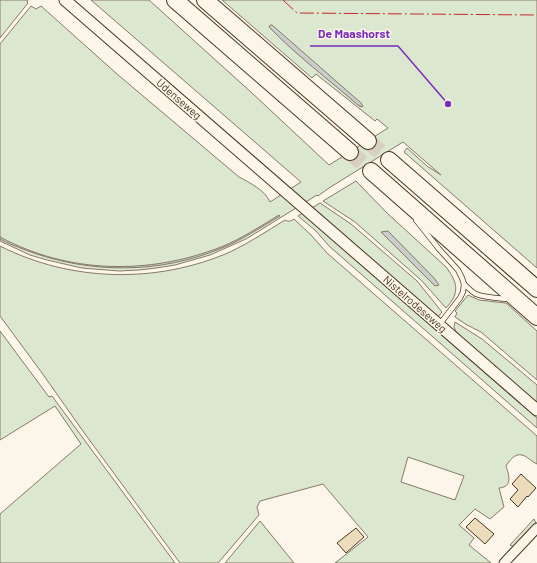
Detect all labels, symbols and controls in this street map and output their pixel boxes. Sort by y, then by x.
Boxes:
callout: De Maashorst [310,22,398,46]
text: De Maashorst [318,26,390,40]
street label: Udenseweg [154,76,205,122]
street label: Nistelrodeseweg [381,272,450,335]

